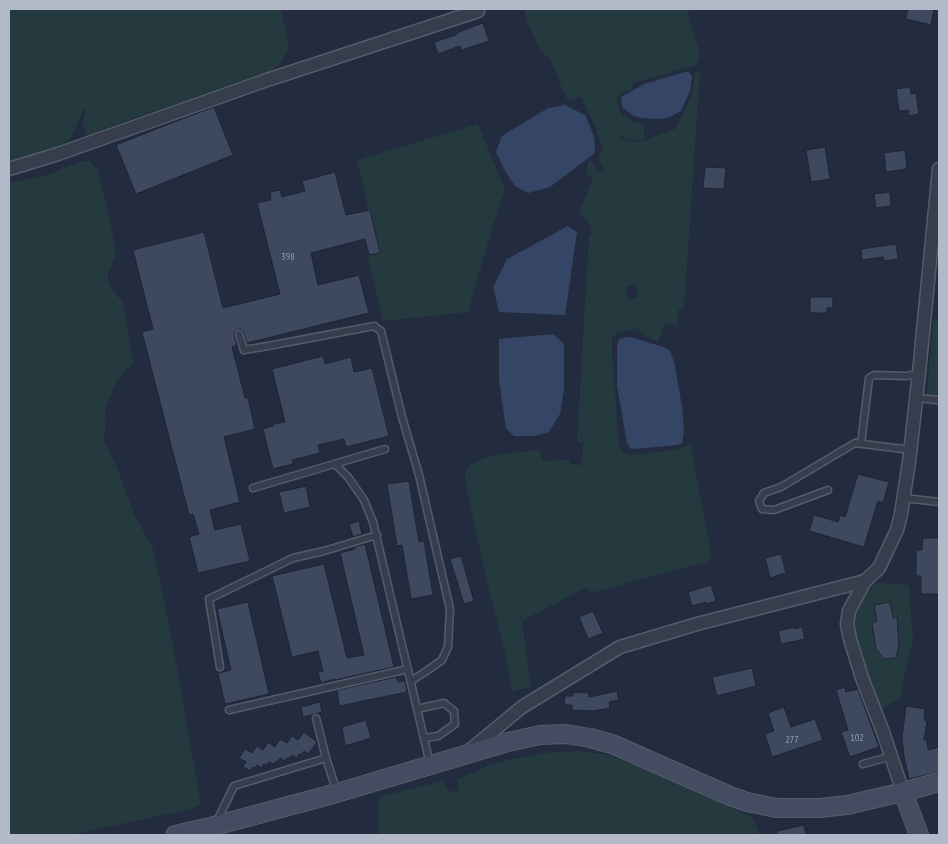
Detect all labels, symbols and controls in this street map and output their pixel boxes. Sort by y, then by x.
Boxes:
house number: 398 [281,251,295,263]
house number: 102 [850,732,864,744]
house number: 277 [785,734,799,746]

